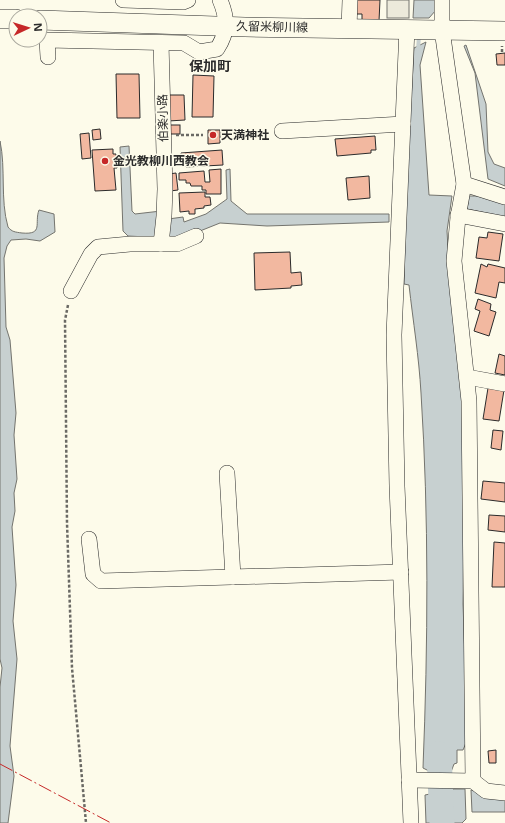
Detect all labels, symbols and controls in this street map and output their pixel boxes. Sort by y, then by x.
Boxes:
north arrow [8,8,48,48]
street label: 久留米柳川線 [236,17,308,36]
text: N [31,22,46,32]
district label: 保加町 [189,56,231,75]
street label: 伯楽小路 [154,94,171,142]
place label: 天満神社 [221,126,269,143]
marker: 天満神社 [208,130,218,140]
place label: 金光教柳川西教会 [113,152,209,169]
marker: 金光教柳川西教会 [100,156,110,166]

